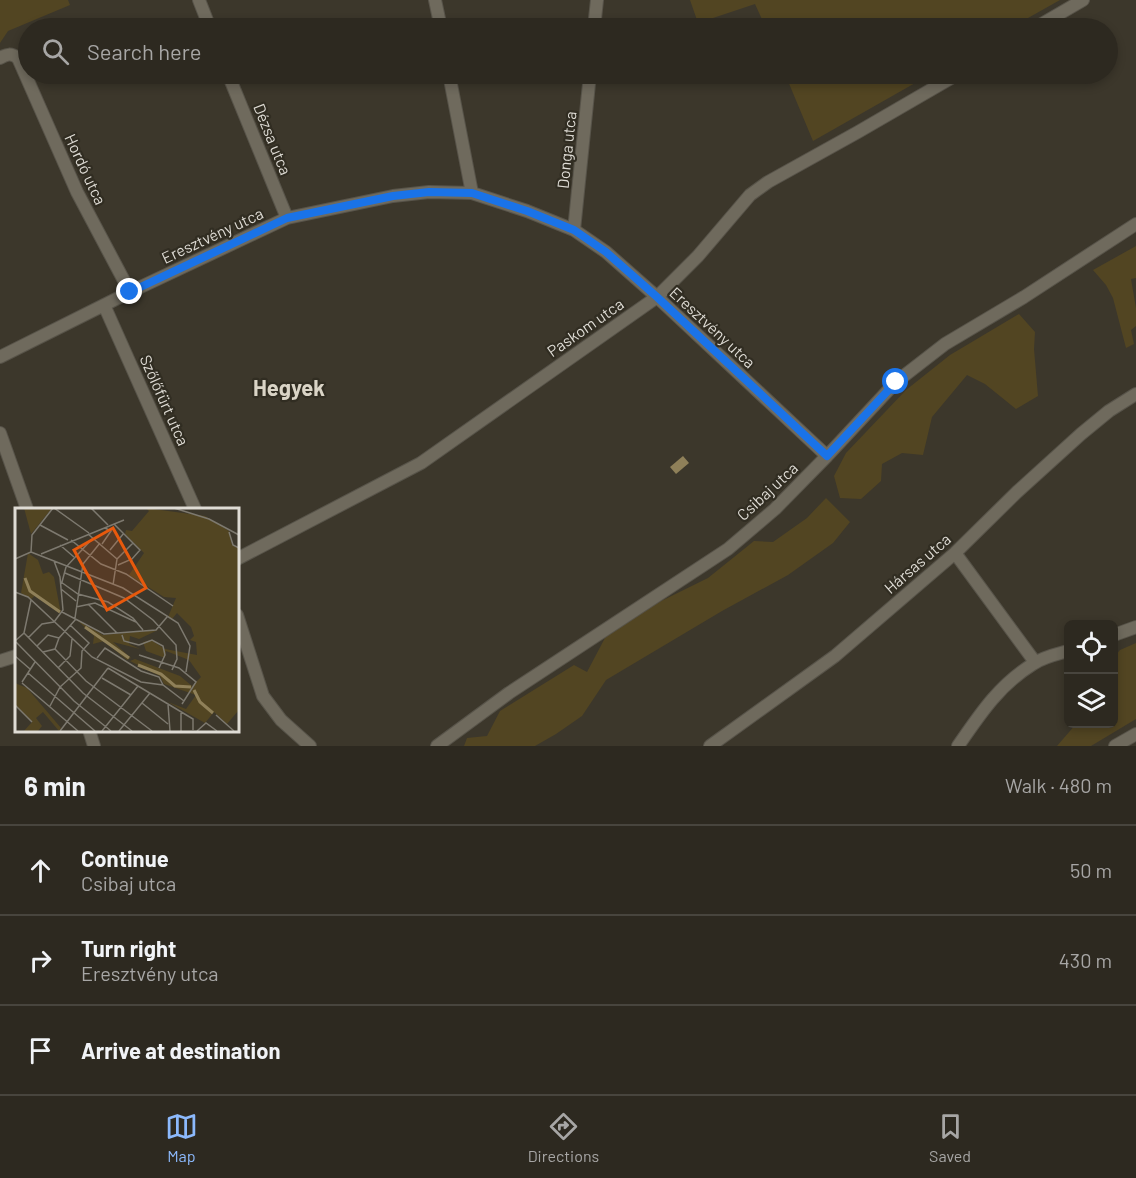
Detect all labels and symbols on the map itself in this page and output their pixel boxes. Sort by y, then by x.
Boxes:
street label: Dézsa utca [250,101,296,177]
street label: Donga utca [552,110,580,190]
street label: Hordó utca [61,130,111,208]
street label: Eresztvény utca [158,203,266,267]
route end [116,278,142,304]
street label: Eresztvény utca [666,283,760,371]
street label: Paskom utca [543,294,627,360]
street label: Szőlőfürt utca [137,352,193,448]
route start [882,368,908,394]
district label: Hegyek [253,374,325,400]
street label: Csibaj utca [733,458,801,524]
inset map [15,508,238,731]
street label: Hársas utca [880,529,954,597]

